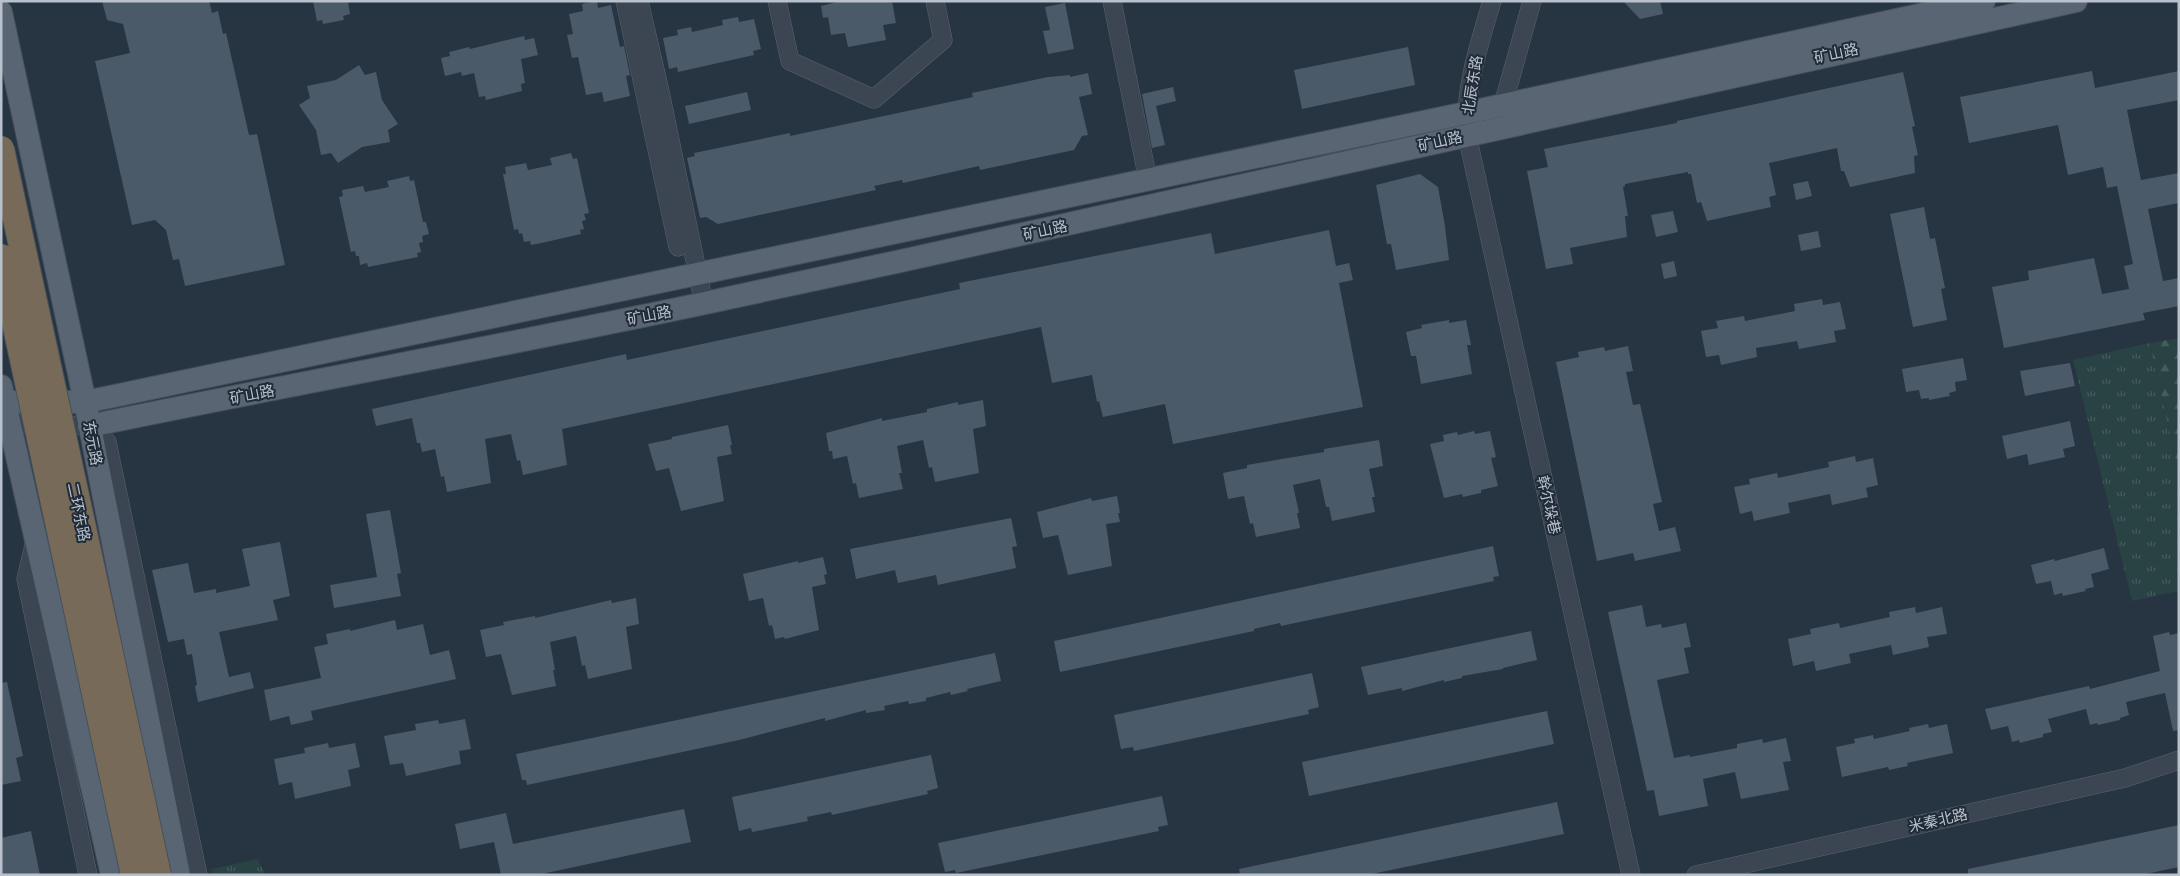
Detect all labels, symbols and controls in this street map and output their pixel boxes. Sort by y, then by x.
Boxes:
street label: 矿山路 [1812,38,1860,68]
street label: 北辰东路 [1457,54,1487,116]
street label: 矿山路 [1416,126,1464,156]
street label: 矿山路 [1021,215,1069,245]
street label: 矿山路 [625,300,673,330]
street label: 矿山路 [228,379,276,409]
street label: 东元路 [78,419,108,467]
street label: 幹尔垛巷 [1532,473,1566,537]
street label: 二环东路 [62,480,96,544]
street label: 米秦北路 [1906,803,1970,837]

